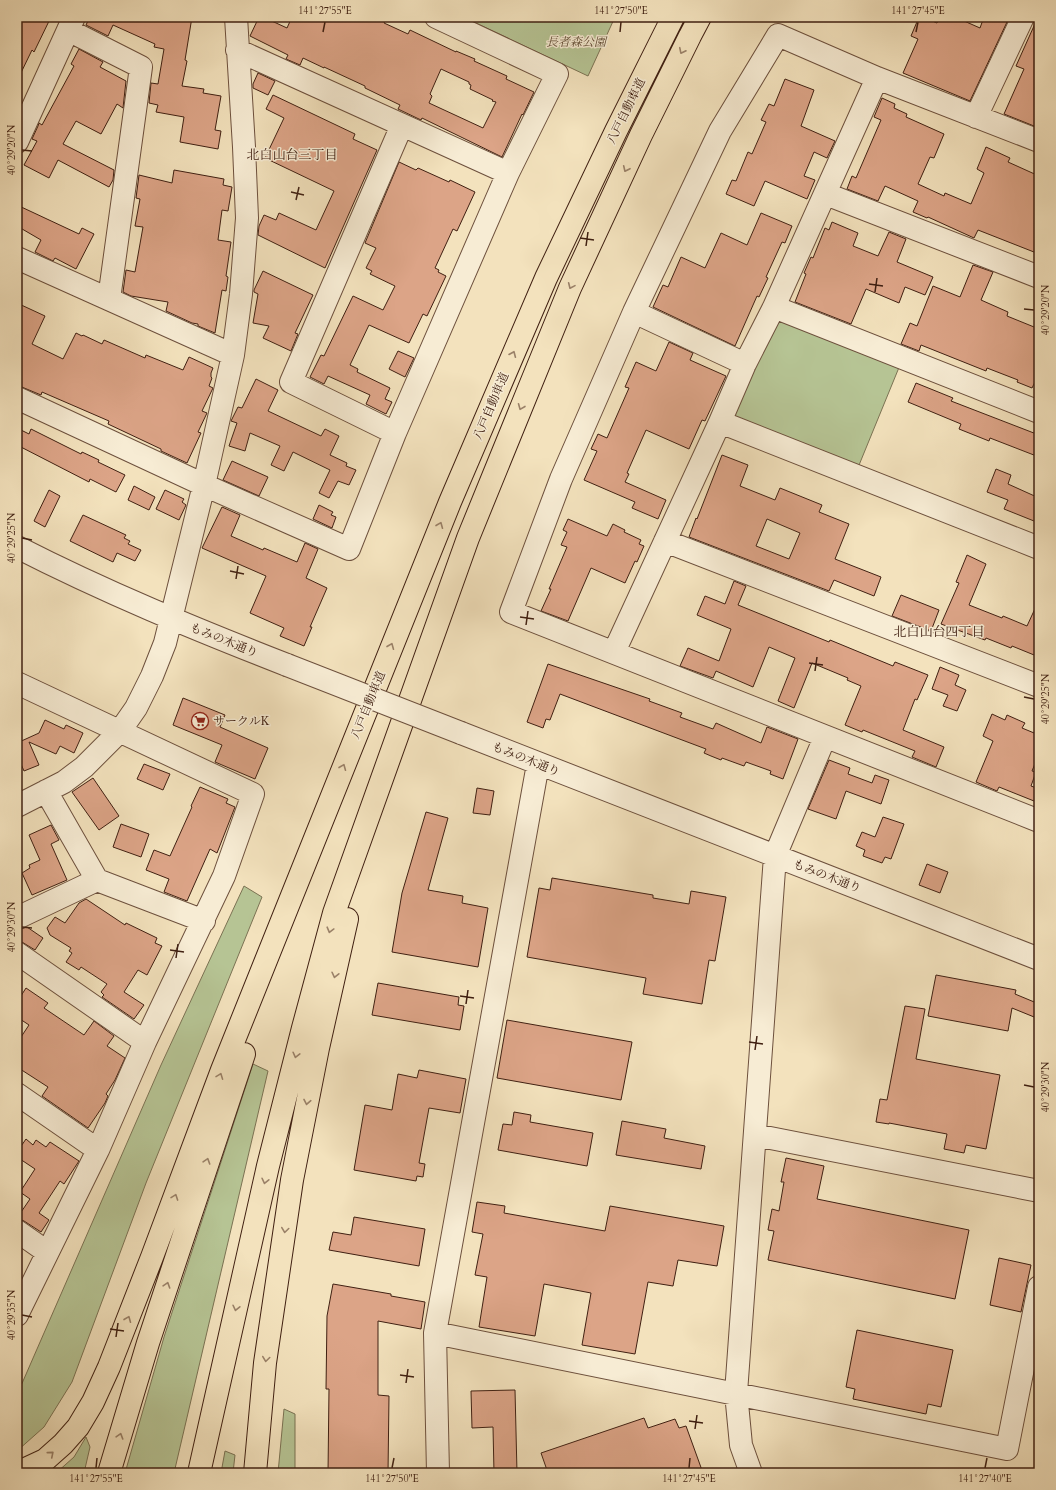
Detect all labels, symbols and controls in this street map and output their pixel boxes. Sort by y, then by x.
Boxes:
text: 141°27'55"E [298,4,352,18]
text: 141°27'50"E [594,4,648,18]
text: 141°27'45"E [891,4,945,18]
park label: 長者森公園 [546,34,608,50]
one-way arrow [679,47,687,55]
street label: 八戸自動車道 [603,75,649,147]
text: 40°29'20"N [5,124,19,175]
district label: 北白山台三丁目 [246,146,338,164]
one-way arrow [623,164,631,172]
one-way arrow [567,283,575,290]
text: 40°29'20"N [1039,284,1053,335]
one-way arrow [508,351,516,359]
street label: 八戸自動車道 [470,370,512,442]
one-way arrow [518,403,526,410]
text: 40°29'25"N [5,512,19,563]
one-way arrow [435,522,443,530]
street label: もみの木通り [188,619,260,661]
district label: 北白山台四丁目 [893,623,985,641]
one-way arrow [387,642,395,649]
street label: 八戸自動車道 [347,669,389,741]
text: 40°29'25"N [1039,673,1053,724]
supermarket icon: サークルK [190,711,210,731]
place label: サークルK [213,713,270,729]
street label: もみの木通り [490,738,562,780]
one-way arrow [339,763,347,770]
street label: もみの木通り [791,856,863,896]
text: 40°29'30"N [5,901,19,952]
one-way arrow [326,926,334,933]
one-way arrow [331,972,339,978]
one-way arrow [293,1052,301,1059]
text: 40°29'30"N [1039,1061,1053,1112]
one-way arrow [216,1072,224,1079]
one-way arrow [304,1099,312,1105]
one-way arrow [203,1158,211,1165]
one-way arrow [261,1178,270,1185]
one-way arrow [170,1194,178,1201]
one-way arrow [281,1227,290,1233]
one-way arrow [162,1282,171,1289]
text: 40°29'35"N [5,1289,19,1340]
one-way arrow [233,1305,241,1311]
one-way arrow [124,1315,132,1322]
one-way arrow [262,1356,271,1362]
one-way arrow [115,1432,124,1439]
one-way arrow [46,1452,54,1459]
text: 141°27'55"E [69,1472,123,1486]
text: 141°27'50"E [365,1472,419,1486]
text: 141°27'45"E [662,1472,716,1486]
text: 141°27'40"E [958,1472,1012,1486]

